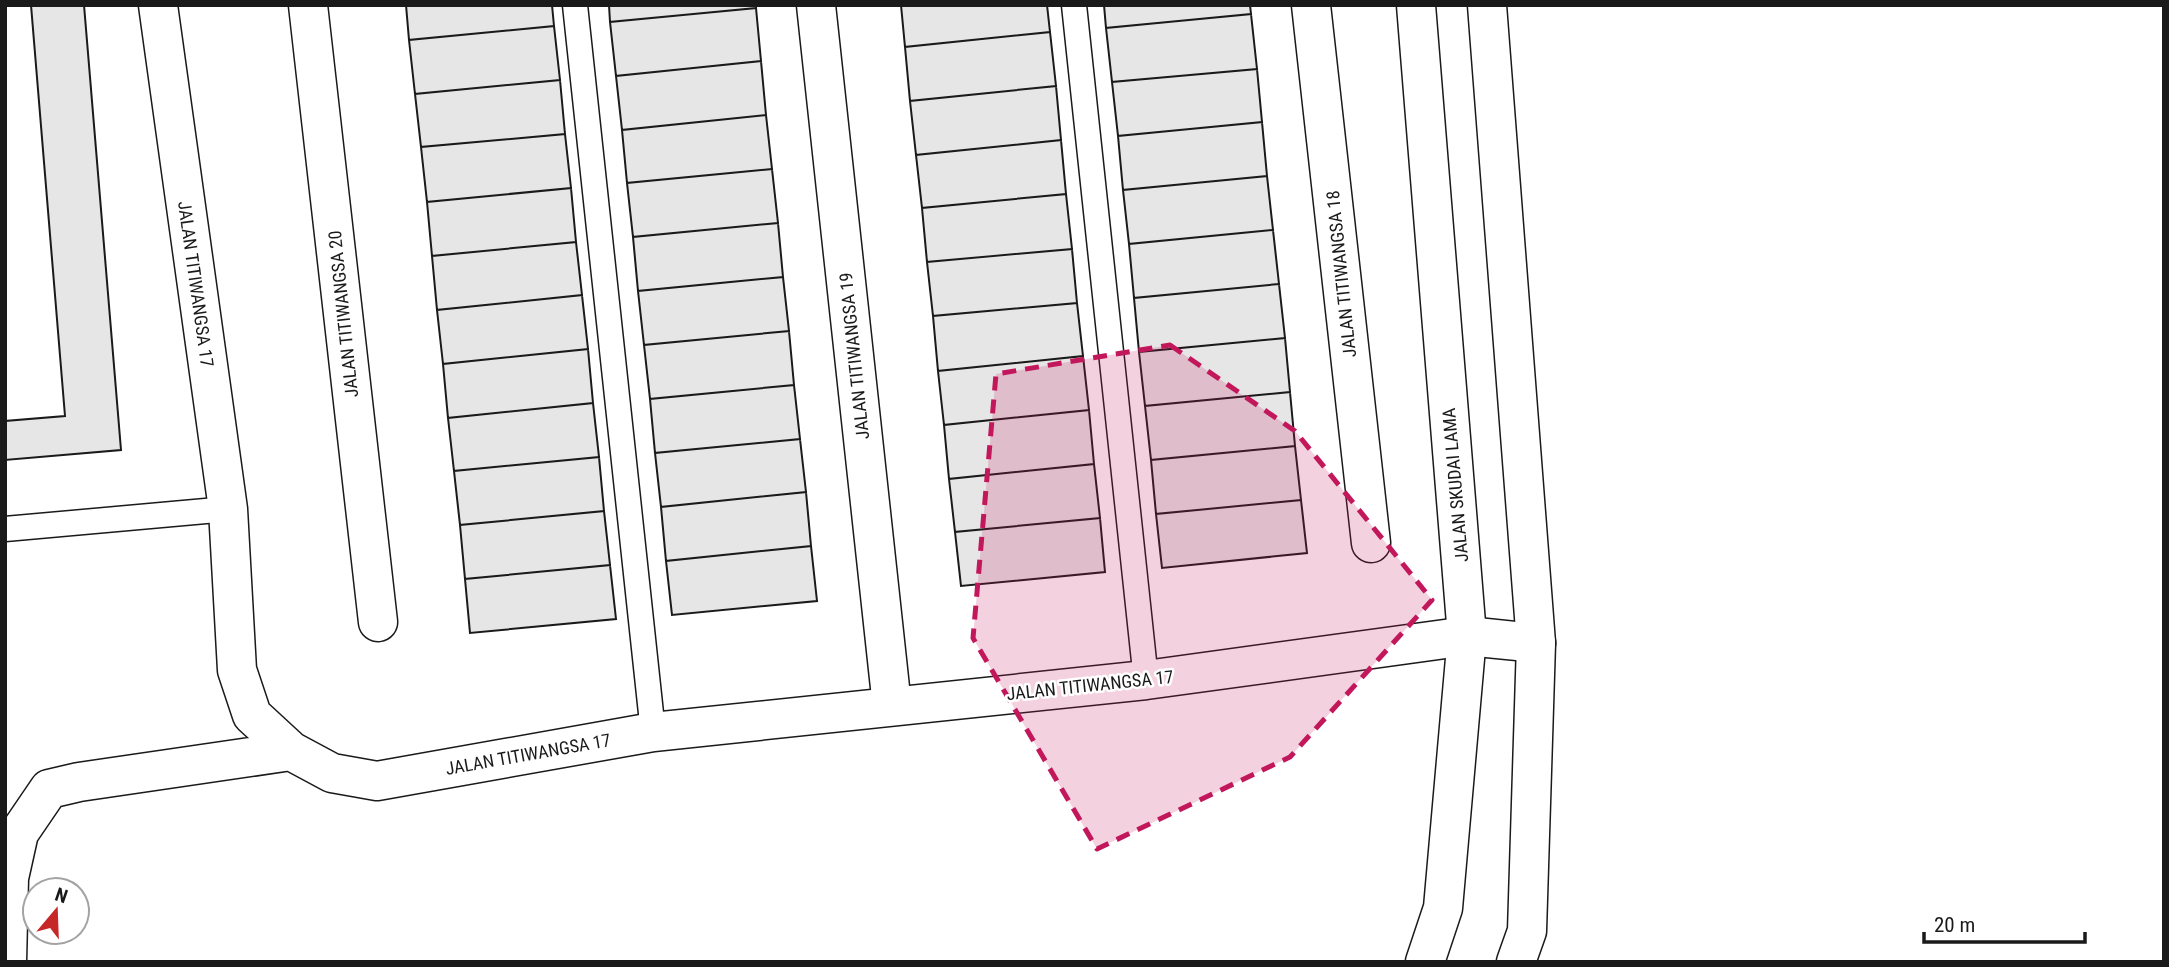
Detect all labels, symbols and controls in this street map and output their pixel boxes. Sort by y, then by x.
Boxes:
street label: JALAN TITIWANGSA 18 [1322,190,1360,358]
street label: JALAN TITIWANGSA 17 [174,200,218,369]
street label: JALAN TITIWANGSA 20 [324,230,362,398]
street label: JALAN TITIWANGSA 19 [835,272,873,440]
street label: JALAN SKUDAI LAMA [1438,406,1472,563]
street label: JALAN TITIWANGSA 17 [1006,666,1175,704]
street label: JALAN TITIWANGSA 17 [444,729,612,779]
north arrow [21,876,91,946]
text: N [52,883,71,908]
scale bar [1924,900,2085,944]
text: 20 m [1934,913,1975,937]

